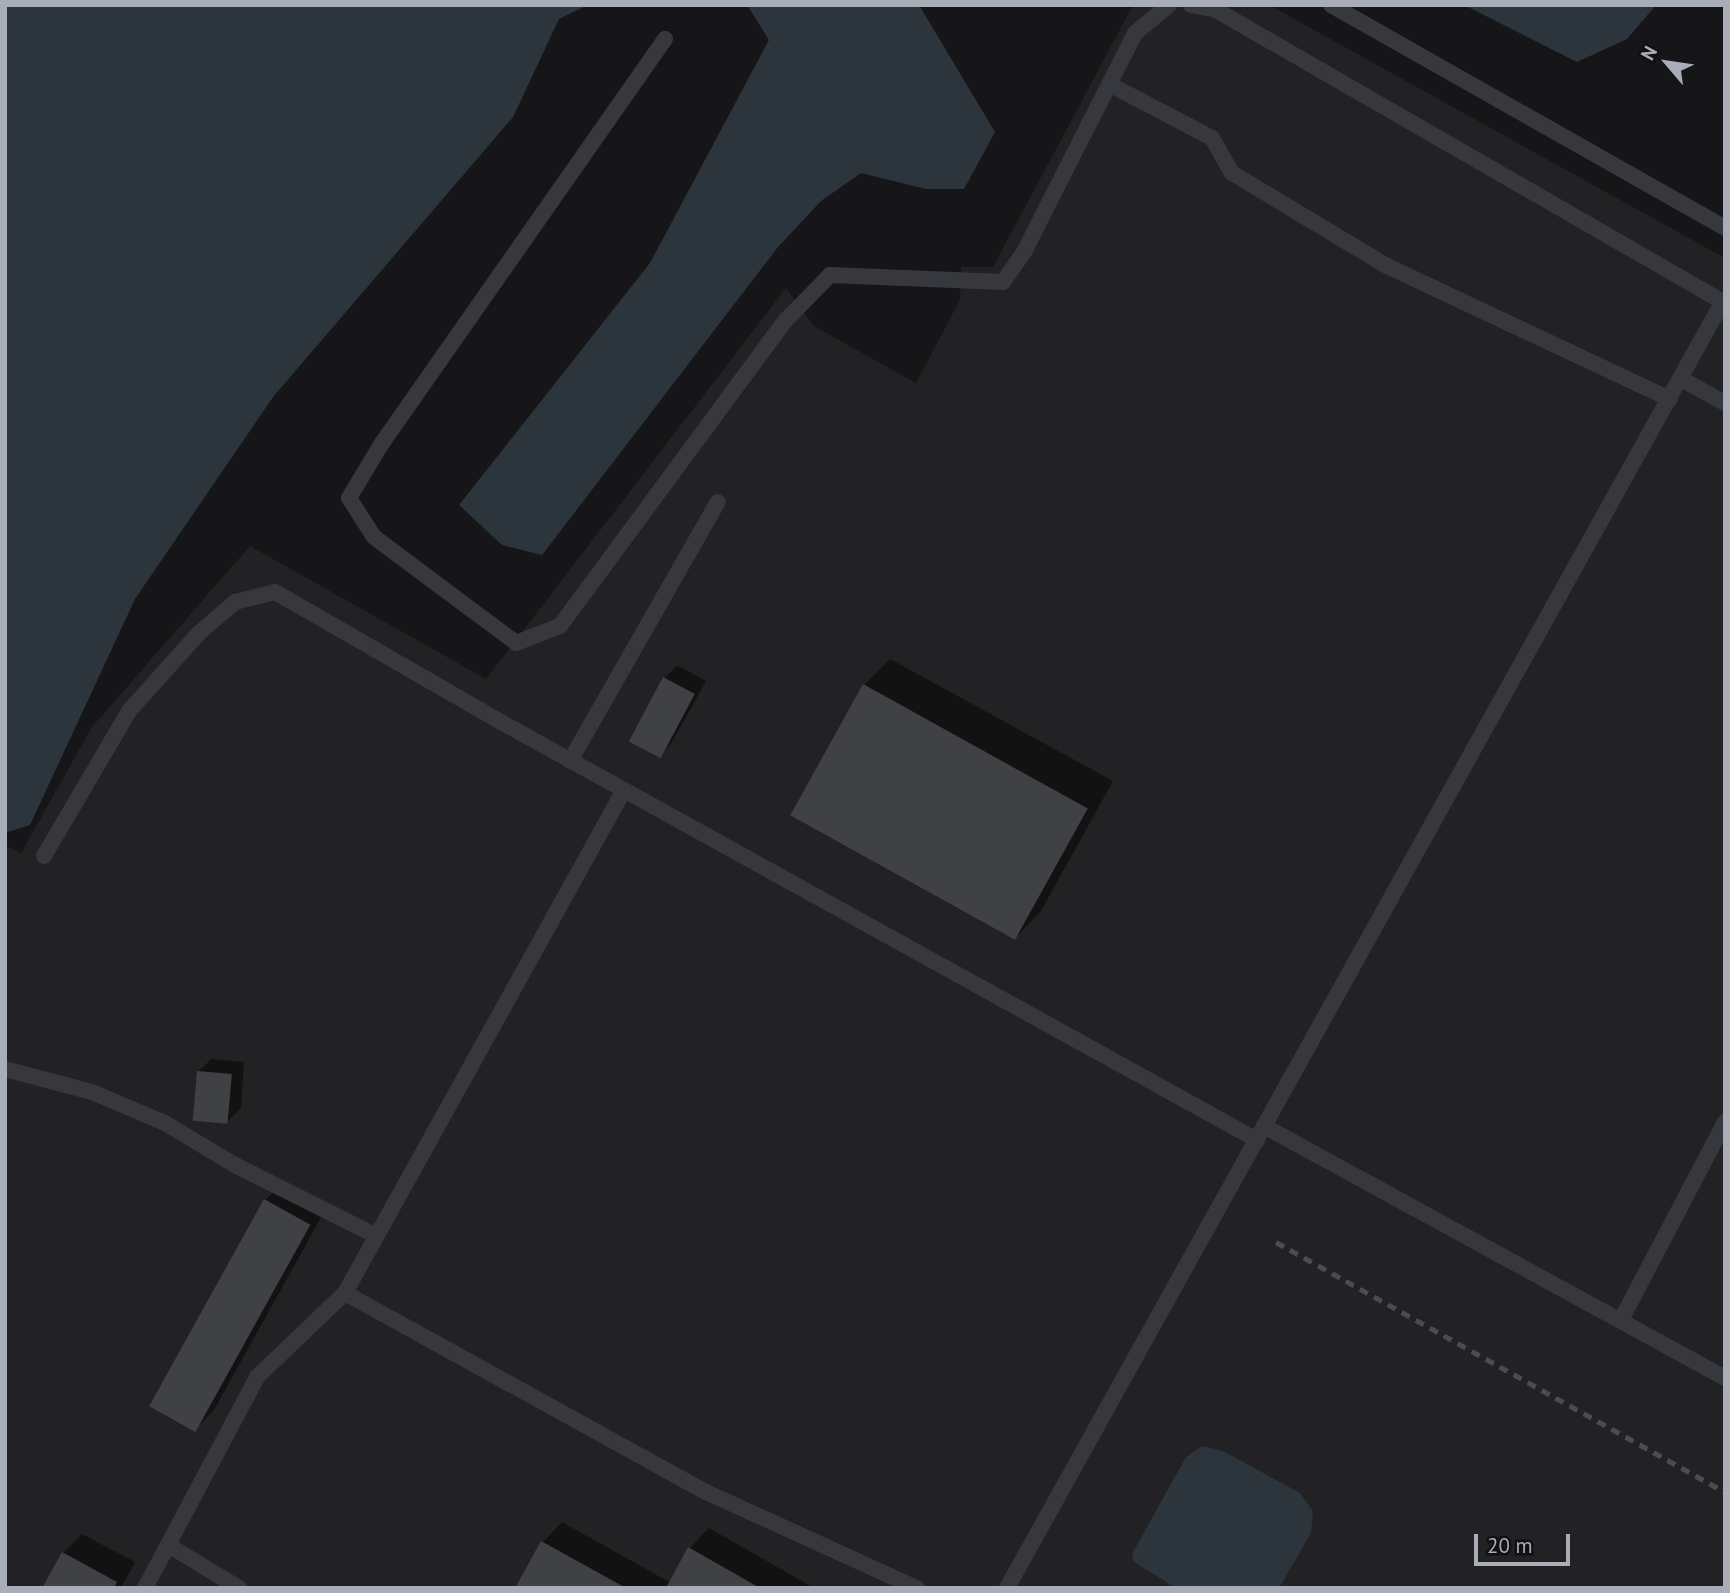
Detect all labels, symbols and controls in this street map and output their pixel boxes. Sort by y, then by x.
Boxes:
north arrow [1632,28,1702,98]
text: N [1635,42,1662,64]
scale bar [1478,1520,1574,1564]
text: 20 m [1487,1532,1533,1559]

